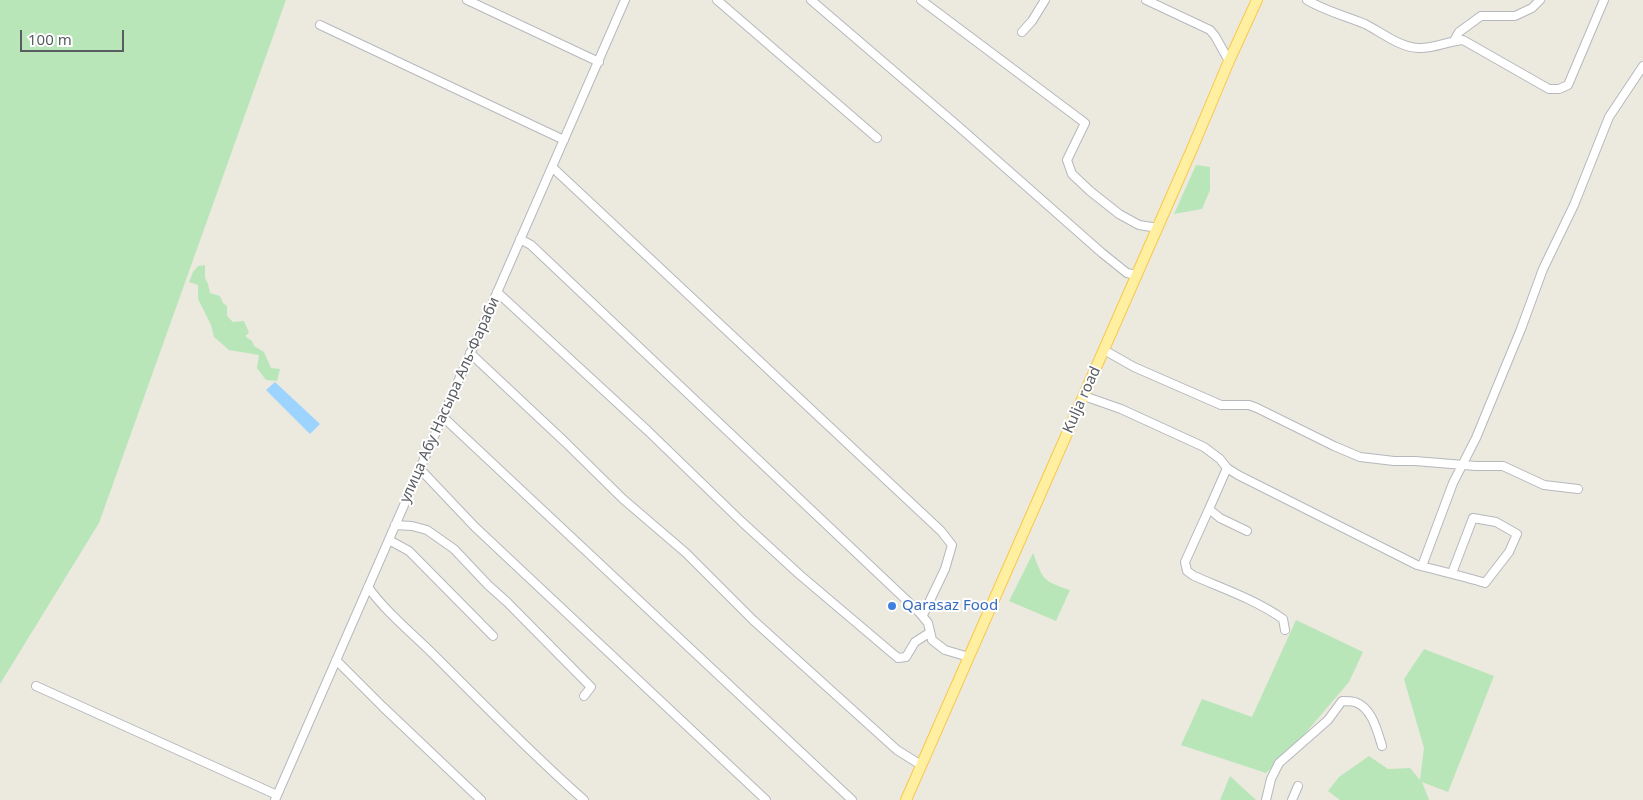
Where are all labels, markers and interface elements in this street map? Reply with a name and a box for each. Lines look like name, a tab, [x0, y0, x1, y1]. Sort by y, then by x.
scale bar	[22, 20, 126, 52]
text: 100 m	[28, 29, 72, 49]
street label: улица Абу Насыра Аль-Фараби	[396, 294, 504, 506]
street label: Kulja road	[1059, 364, 1105, 436]
place label: Qarasaz Food	[902, 597, 998, 615]
marker: Qarasaz Food	[886, 600, 898, 612]

